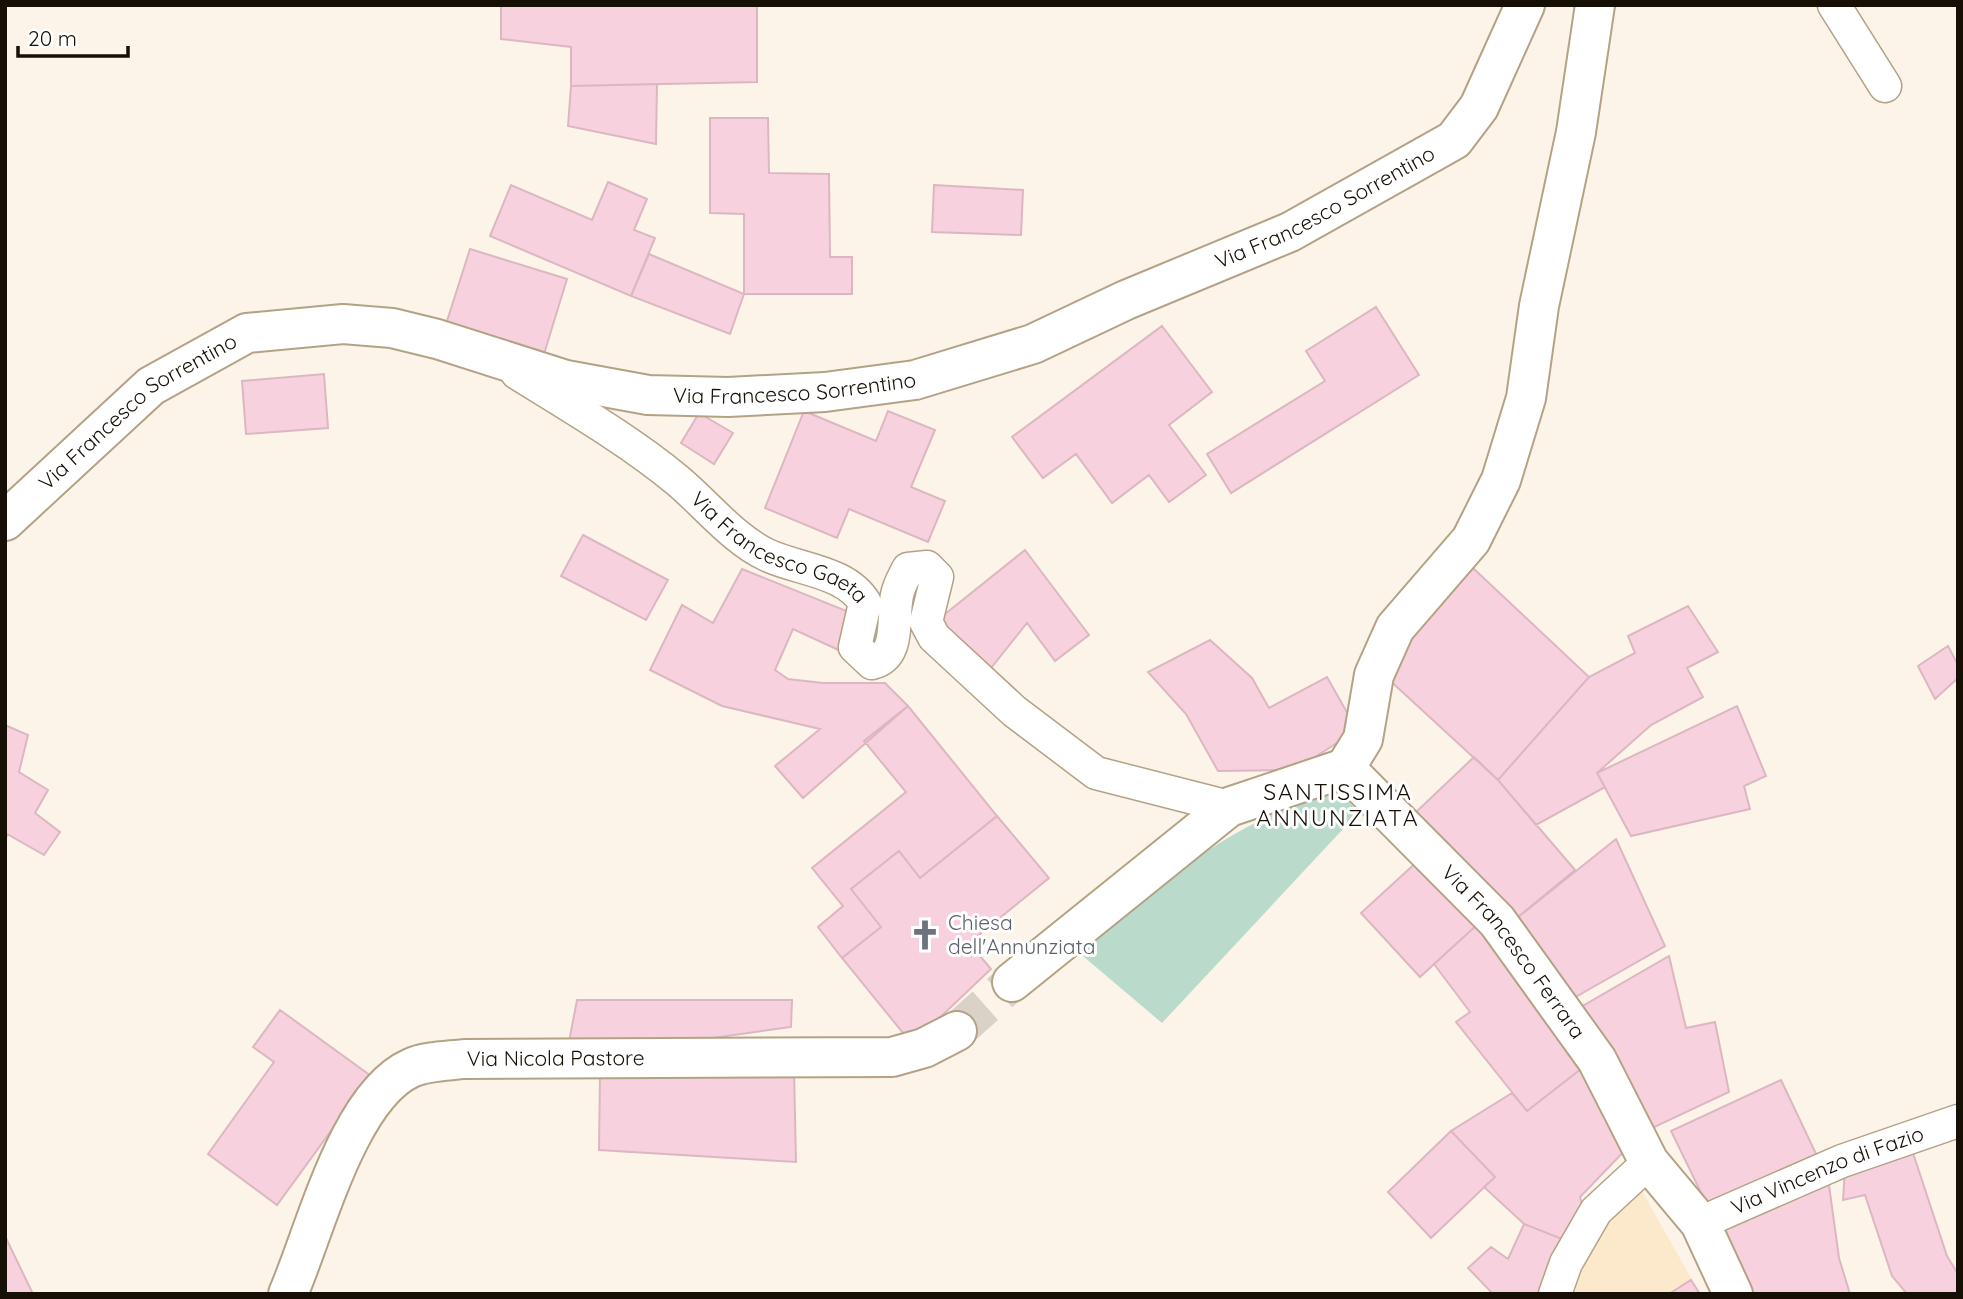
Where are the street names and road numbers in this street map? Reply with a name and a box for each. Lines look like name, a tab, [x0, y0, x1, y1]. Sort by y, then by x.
street label: Via Francesco Sorrentino	[1211, 139, 1439, 274]
street label: Via Francesco Sorrentino	[33, 327, 241, 495]
street label: Via Francesco Sorrentino	[673, 366, 917, 409]
street label: Via Francesco Gaeta	[686, 485, 874, 608]
street label: Via Francesco Ferrara	[1437, 859, 1591, 1044]
street label: Via Nicola Pastore	[467, 1044, 645, 1071]
street label: Via Vincenzo di Fazio	[1727, 1120, 1927, 1220]

